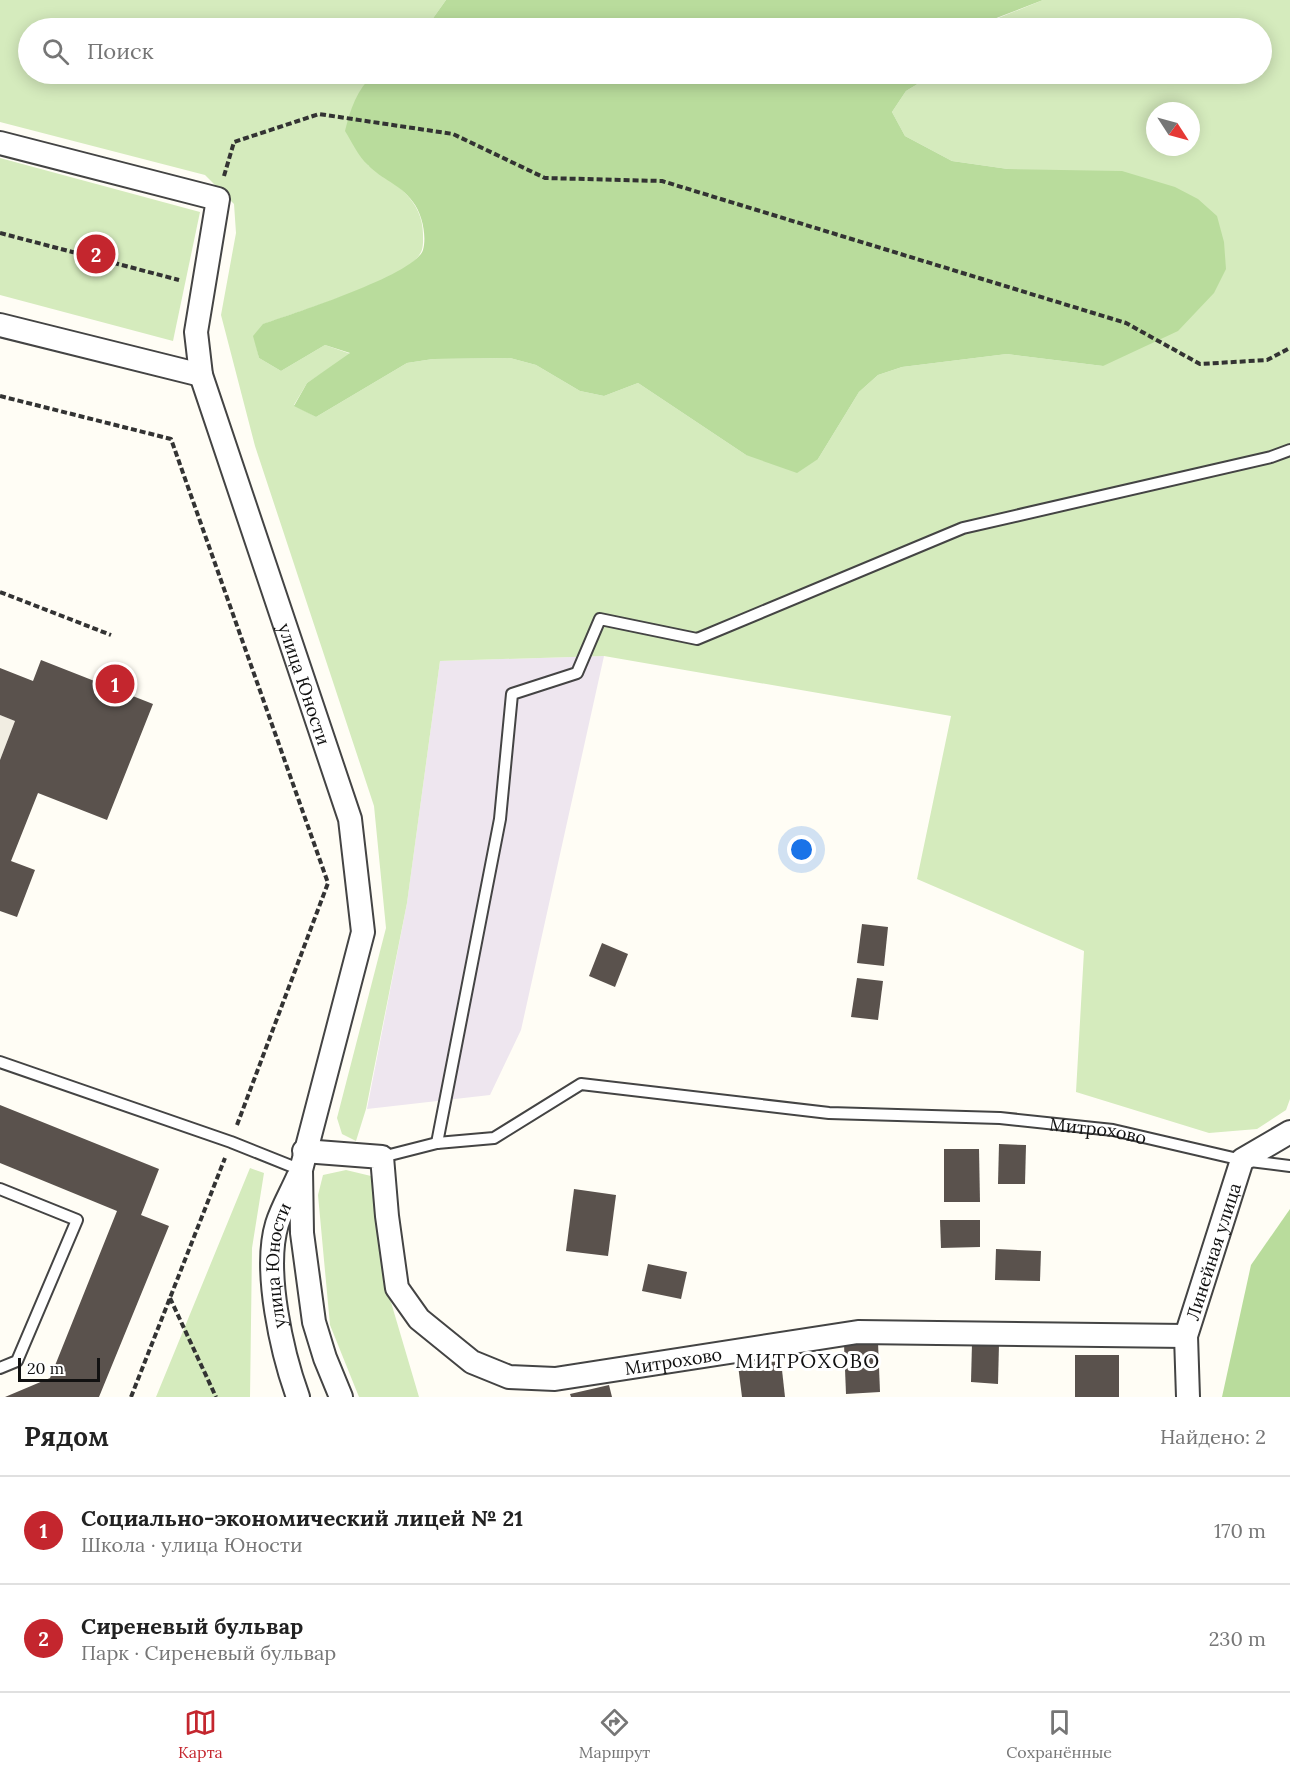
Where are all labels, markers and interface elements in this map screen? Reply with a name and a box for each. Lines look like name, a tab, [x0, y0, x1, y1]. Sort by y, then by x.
search box	[18, 18, 1272, 84]
icon: search	[39, 35, 72, 68]
text: Поиск	[87, 37, 153, 65]
north arrow	[1146, 102, 1200, 156]
pin: 2	[76, 232, 116, 276]
street label: улица Юности	[273, 620, 336, 748]
pin: 1	[96, 662, 134, 706]
your location	[787, 835, 816, 864]
street label: Митрохово	[1048, 1112, 1149, 1149]
street label: Линейная улица	[1180, 1180, 1246, 1323]
street label: улица Юности	[261, 1199, 296, 1330]
street label: Митрохово	[623, 1342, 723, 1380]
district label: МИТРОХОВО	[735, 1348, 881, 1373]
scale bar	[18, 1355, 100, 1382]
text: 20 m	[27, 1358, 64, 1378]
text: Рядом	[24, 1420, 109, 1453]
text: Найдено: 2	[1160, 1424, 1266, 1449]
text: Социально-экономический лицей № 21	[81, 1504, 523, 1532]
text: 1	[39, 1518, 48, 1543]
text: 170 m	[1214, 1518, 1266, 1543]
text: Школа · улица Юности	[81, 1532, 302, 1557]
text: Сиреневый бульвар	[81, 1612, 303, 1640]
text: 2	[38, 1626, 49, 1651]
text: 230 m	[1209, 1626, 1266, 1651]
text: Парк · Сиреневый бульвар	[81, 1640, 336, 1665]
tab: Карта	[178, 1706, 223, 1762]
tab: Маршрут	[579, 1706, 650, 1762]
tab: Сохранённые	[1006, 1706, 1112, 1762]

